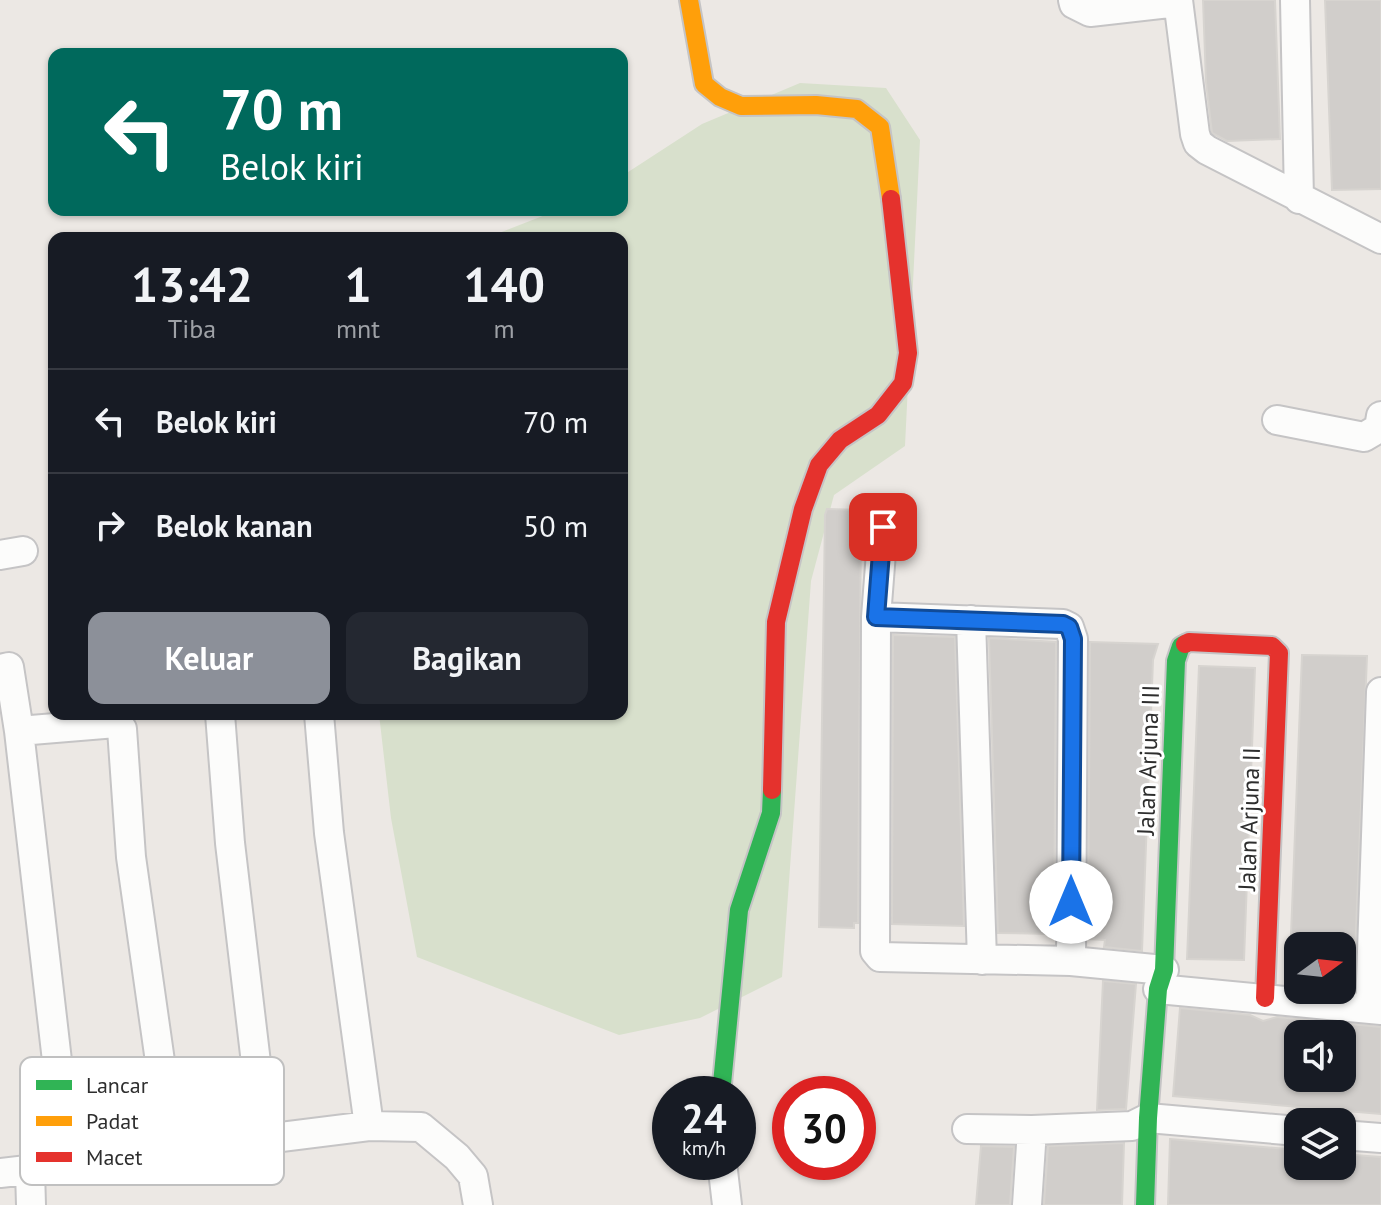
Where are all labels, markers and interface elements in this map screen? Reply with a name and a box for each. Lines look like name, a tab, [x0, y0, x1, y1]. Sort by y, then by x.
text: 70 m	[220, 73, 343, 145]
icon: left	[88, 80, 192, 184]
text: Belok kiri	[220, 143, 364, 190]
text: 13:42	[131, 253, 253, 315]
text: 1	[344, 253, 372, 315]
text: 140	[463, 253, 545, 315]
text: Tiba	[168, 312, 216, 345]
text: mnt	[336, 312, 380, 345]
text: m	[493, 312, 515, 345]
icon: left	[88, 399, 132, 443]
text: Belok kiri	[156, 402, 277, 441]
text: 70 m	[523, 402, 588, 441]
pin	[849, 493, 917, 561]
icon: right	[88, 503, 132, 547]
icon: arrive	[861, 505, 905, 549]
text: Belok kanan	[156, 506, 313, 545]
text: 50 m	[523, 506, 588, 545]
button: Keluar	[88, 612, 330, 704]
button: Bagikan	[346, 612, 588, 704]
street label: Jalan Arjuna III	[1130, 684, 1166, 837]
street label: Jalan Arjuna II	[1231, 747, 1267, 892]
position arrow	[1029, 860, 1113, 944]
north arrow	[1284, 932, 1356, 1004]
map controls	[1284, 932, 1356, 1180]
button: sound	[1284, 1020, 1356, 1092]
legend	[20, 1057, 284, 1185]
text: Lancar	[86, 1071, 149, 1099]
speed limit sign: 30	[772, 1076, 876, 1180]
text: 24	[681, 1092, 727, 1144]
text: Padat	[86, 1107, 139, 1135]
button: layers	[1284, 1108, 1356, 1180]
text: km/h	[682, 1135, 726, 1161]
text: Macet	[86, 1143, 143, 1171]

